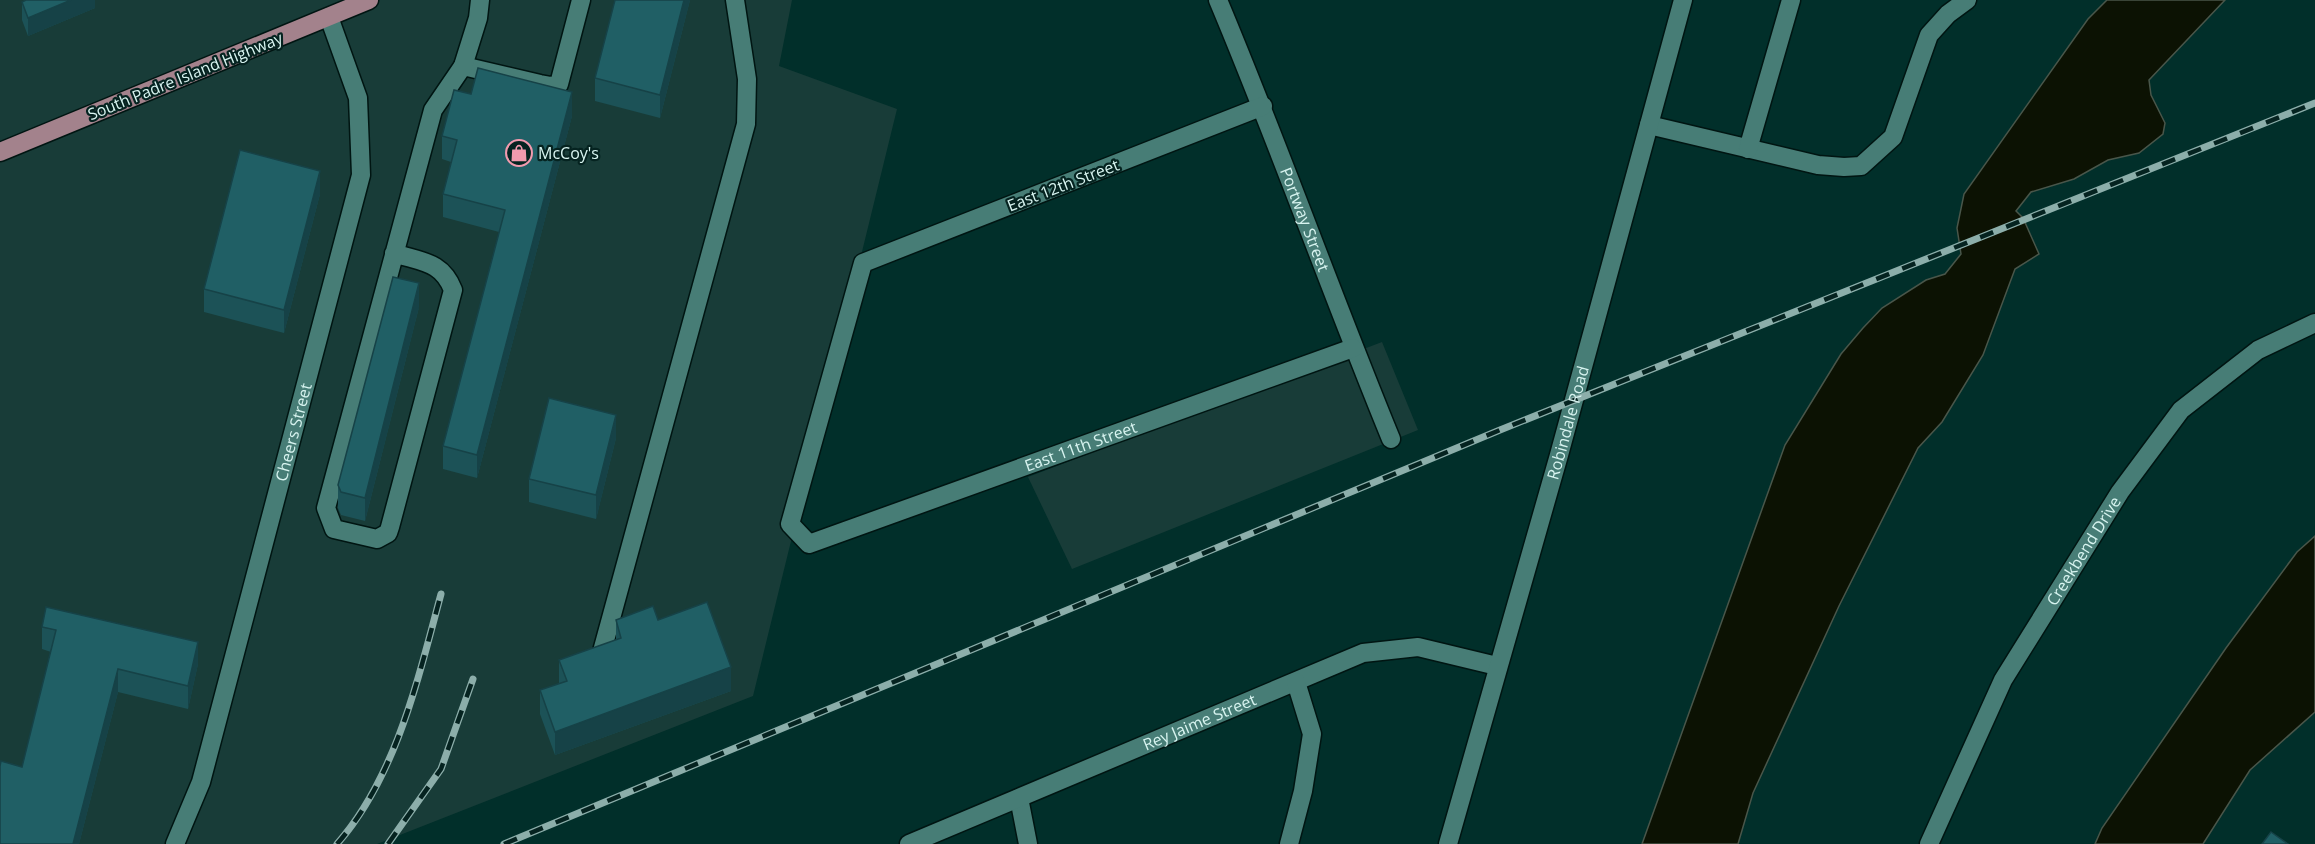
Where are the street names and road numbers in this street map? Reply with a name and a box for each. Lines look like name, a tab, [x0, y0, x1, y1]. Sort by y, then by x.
street label: South Padre Island Highway	[84, 26, 287, 125]
street label: East 12th Street	[1004, 153, 1122, 216]
street label: Portway Street	[1275, 164, 1335, 275]
street label: Robindale Road	[1542, 363, 1594, 482]
street label: Cheers Street	[270, 380, 317, 484]
street label: East 11th Street	[1021, 416, 1140, 476]
street label: Creekbend Drive	[2041, 492, 2126, 610]
street label: Rey Jaime Street	[1139, 688, 1260, 755]

